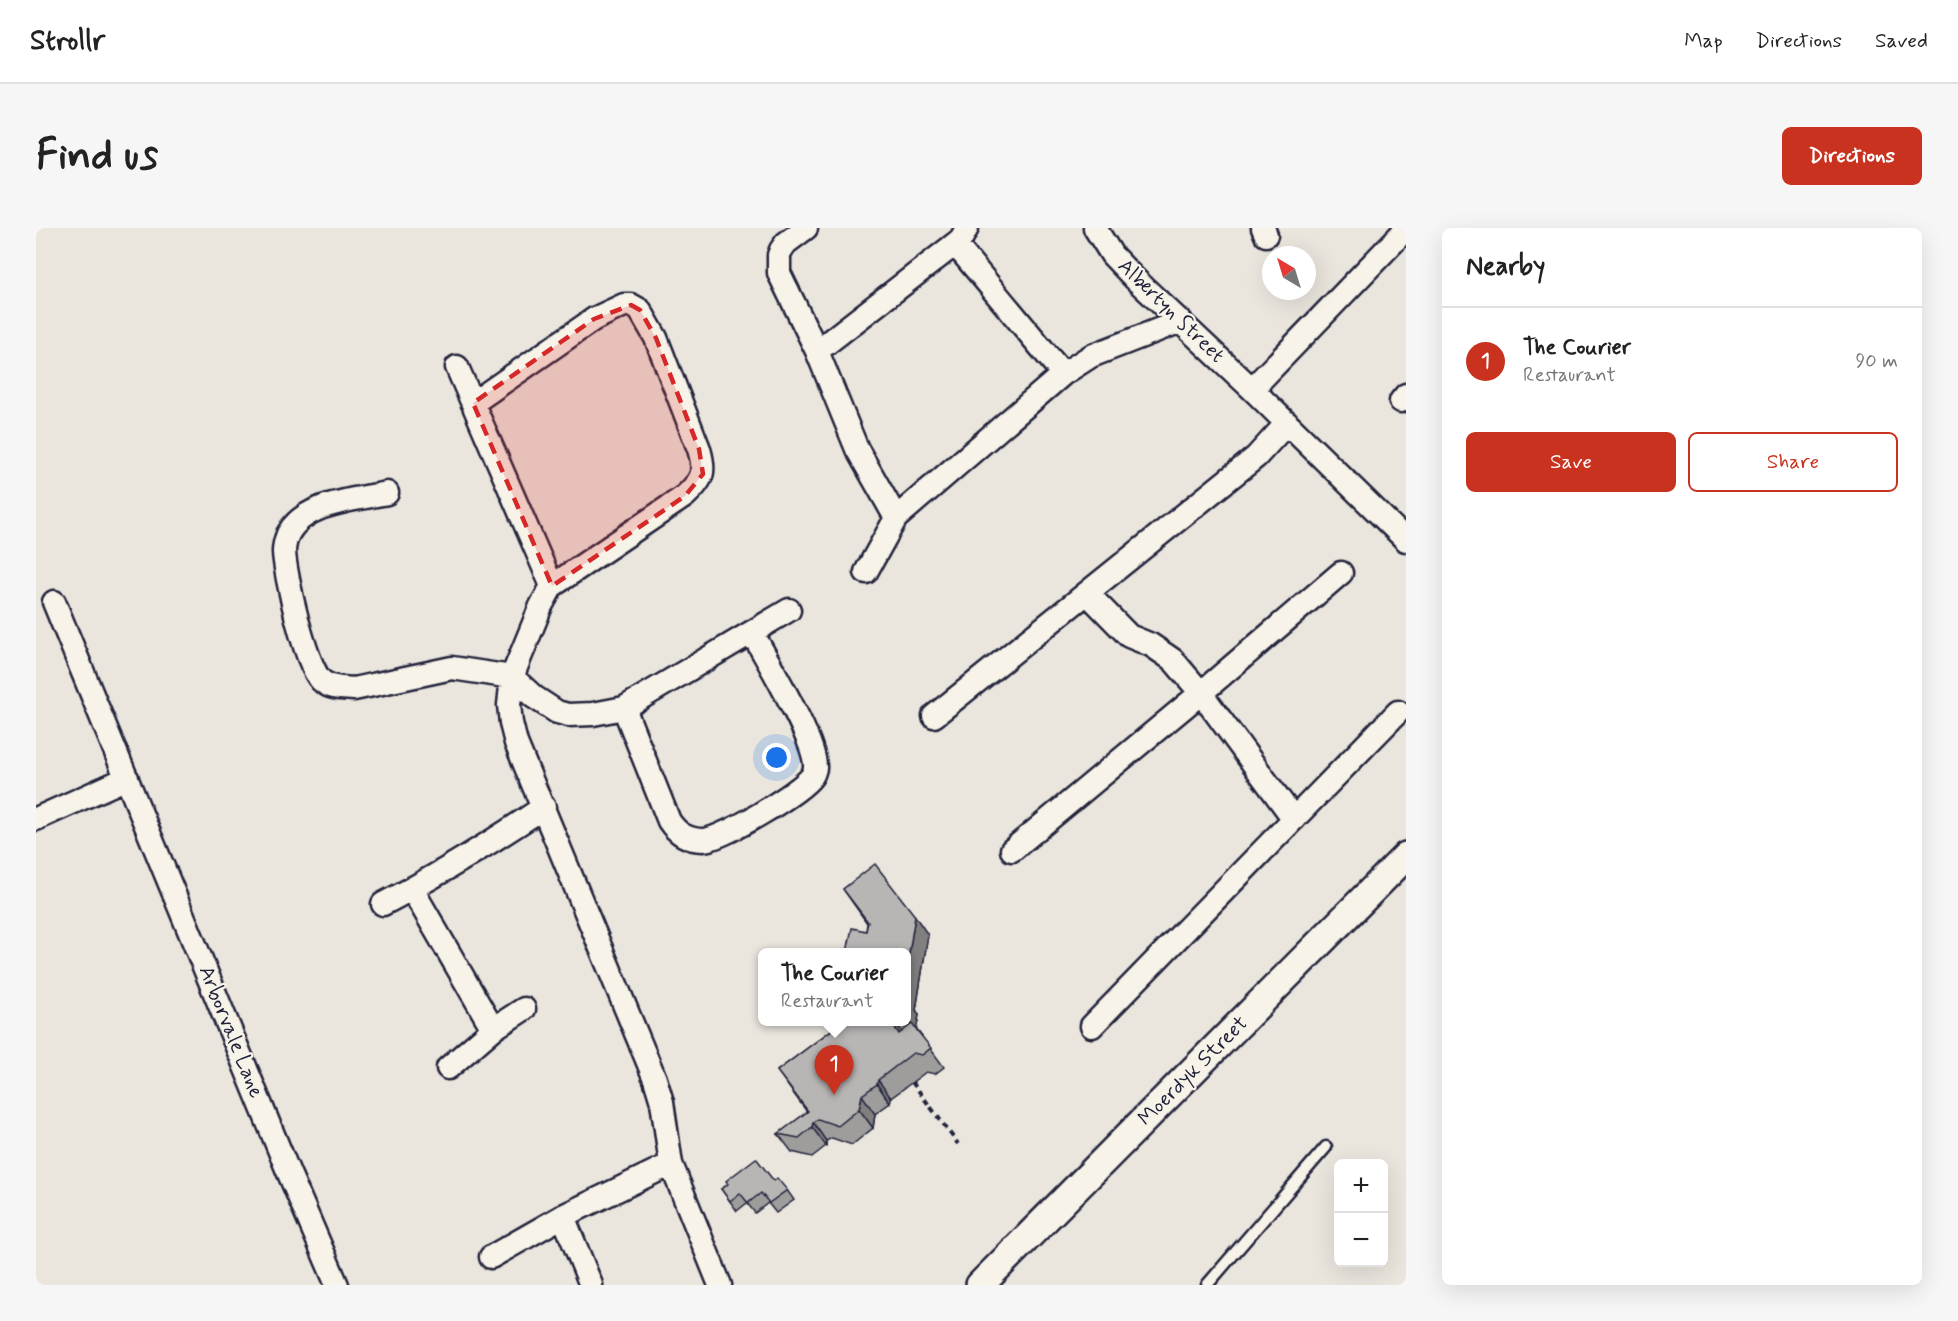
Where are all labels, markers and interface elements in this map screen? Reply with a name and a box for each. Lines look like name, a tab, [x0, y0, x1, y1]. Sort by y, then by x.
text: Strollr	[30, 23, 105, 60]
text: Map	[1684, 27, 1723, 55]
text: Directions	[1756, 27, 1842, 55]
text: Saved	[1875, 27, 1928, 55]
button: Directions	[1782, 127, 1922, 185]
text: Find us	[36, 129, 158, 184]
north arrow	[1262, 246, 1316, 300]
text: Nearby	[1466, 250, 1545, 284]
street label: Albertyn Street	[1111, 253, 1231, 369]
text: The Courier	[1523, 334, 1631, 362]
text: 1	[1481, 348, 1490, 375]
text: 90 m	[1855, 348, 1898, 375]
text: Restaurant	[1523, 362, 1616, 389]
button: Save	[1466, 432, 1676, 492]
button: Share	[1688, 432, 1898, 492]
your location	[762, 743, 791, 772]
popup	[758, 948, 911, 1026]
text: The Courier	[781, 960, 888, 988]
street label: Arborvale Lane	[192, 962, 270, 1102]
text: Restaurant	[781, 988, 874, 1015]
street label: Moerdyk Street	[1132, 1010, 1254, 1132]
pin: 1	[814, 1046, 854, 1095]
map controls	[1334, 1159, 1388, 1267]
button: +	[1334, 1159, 1388, 1213]
button: −	[1334, 1213, 1388, 1267]

